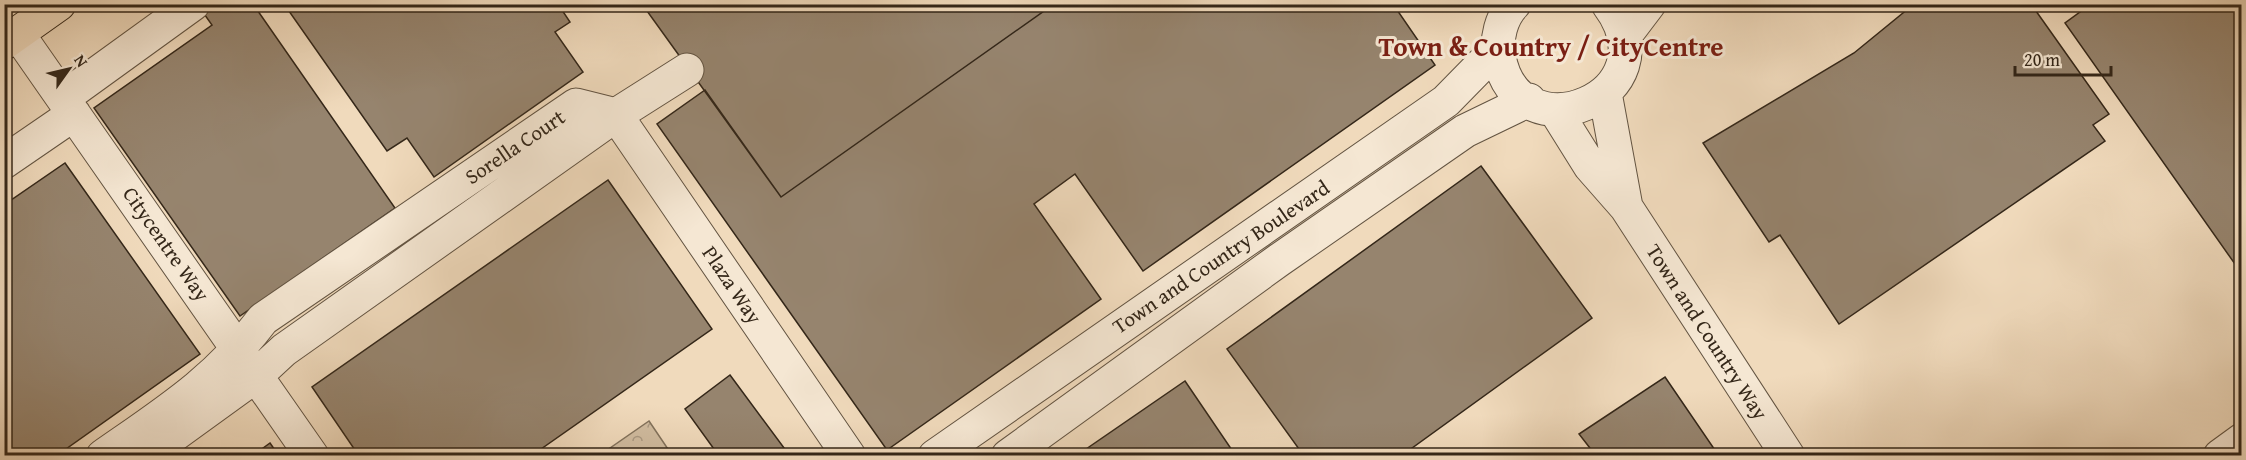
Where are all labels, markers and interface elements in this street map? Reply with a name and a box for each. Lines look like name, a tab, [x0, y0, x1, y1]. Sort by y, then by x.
district label: Town & Country / CityCentre	[1378, 26, 1724, 66]
north arrow	[39, 39, 99, 99]
scale bar	[2015, 39, 2111, 77]
text: 20 m	[2024, 46, 2060, 73]
text: N	[68, 49, 95, 72]
street label: Sorella Court	[458, 101, 572, 192]
street label: Town and Country Boulevard	[1106, 172, 1336, 341]
street label: Citycentre Way	[115, 180, 218, 308]
street label: Town and Country Way	[1639, 238, 1776, 426]
street label: Plaza Way	[695, 239, 770, 330]

